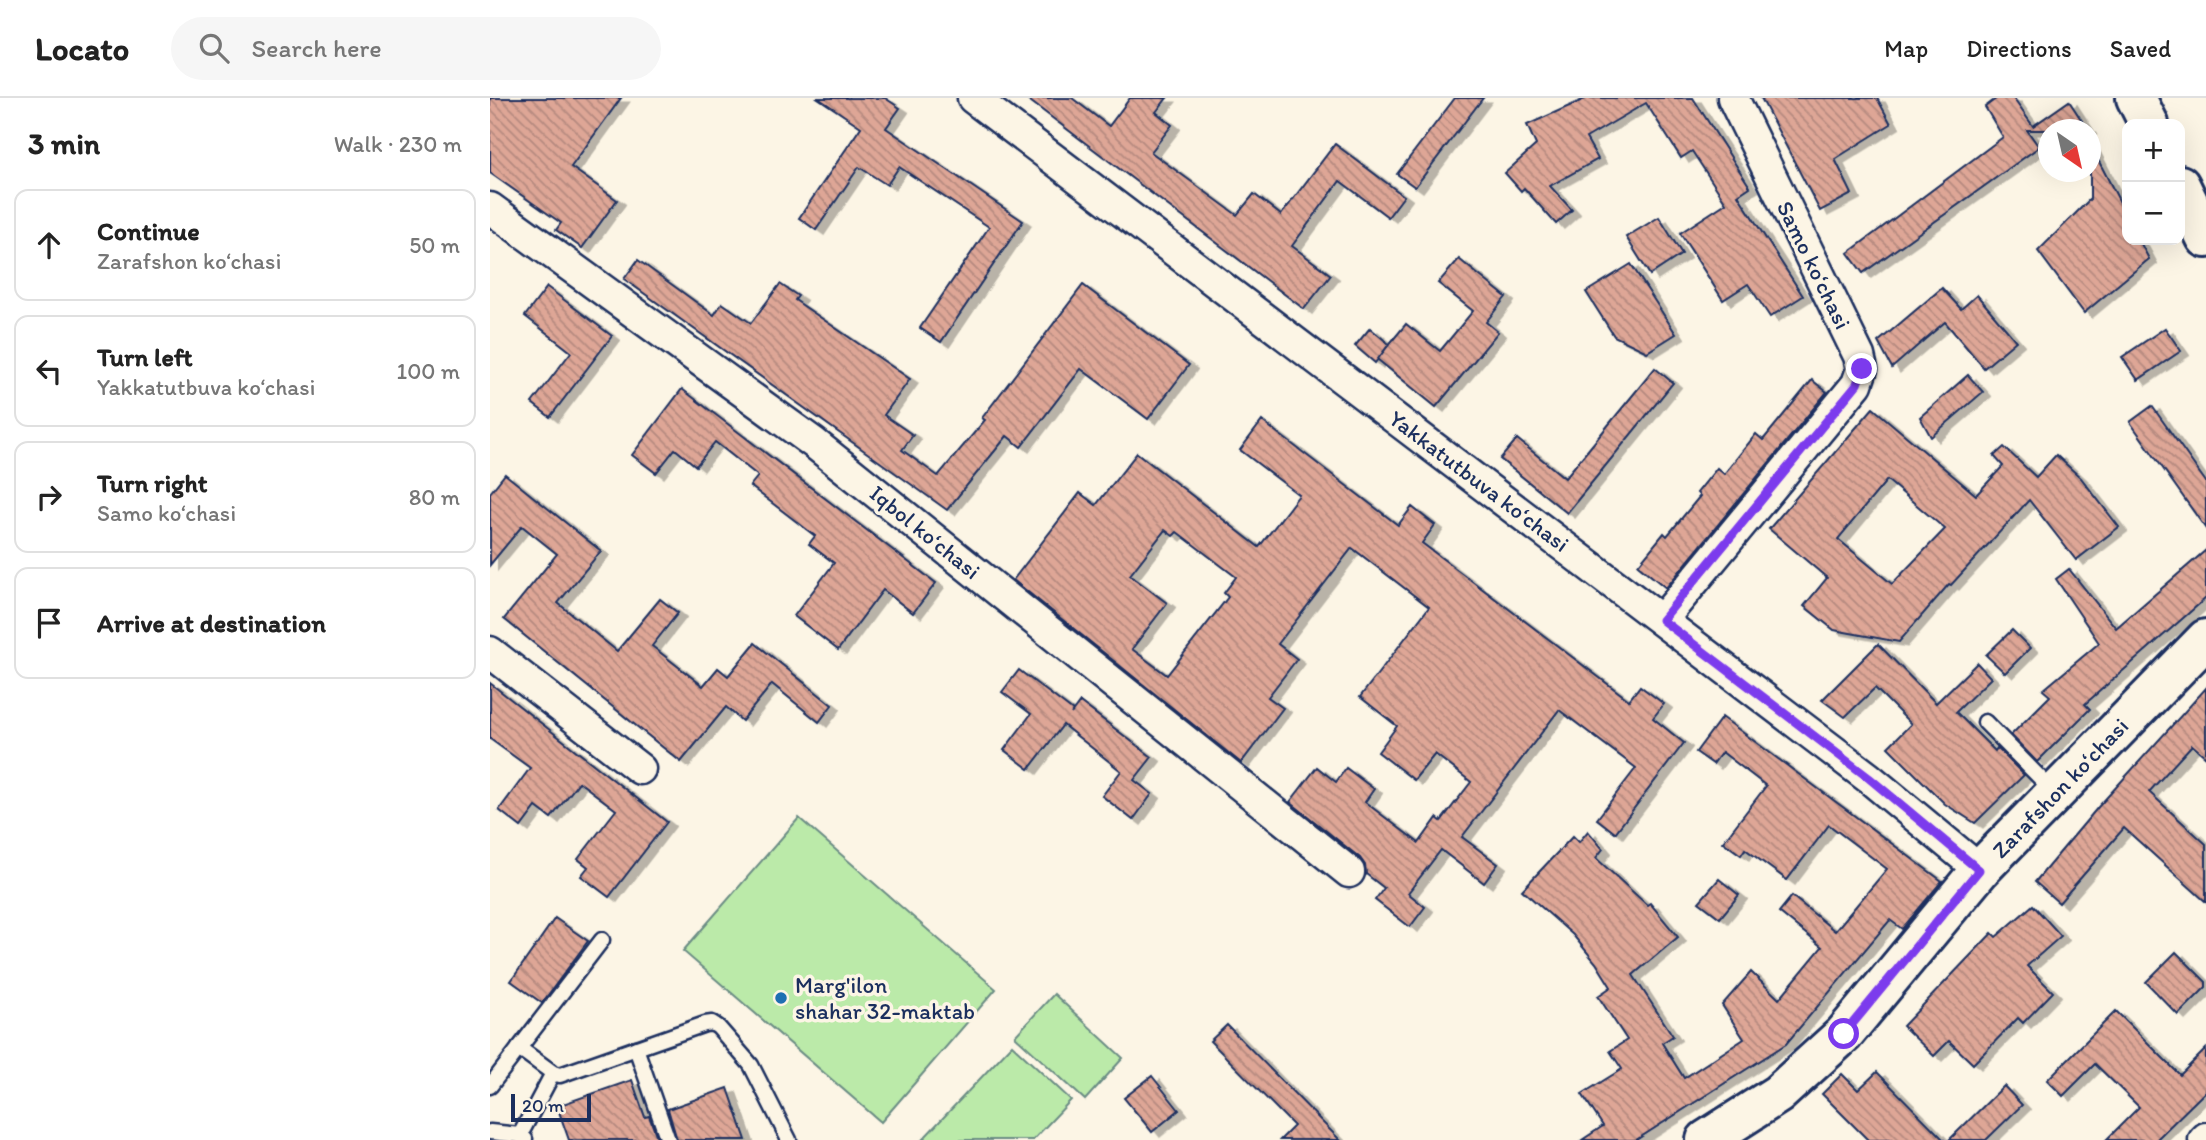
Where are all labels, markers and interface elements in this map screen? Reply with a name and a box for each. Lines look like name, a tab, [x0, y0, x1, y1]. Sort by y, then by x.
search box	[171, 17, 661, 80]
text: Locato	[35, 29, 129, 68]
icon: search	[195, 29, 233, 67]
text: Search here	[251, 32, 382, 64]
text: Map	[1884, 34, 1928, 63]
text: Directions	[1966, 34, 2072, 63]
text: Saved	[2110, 34, 2171, 63]
north arrow	[2038, 119, 2101, 182]
map controls	[2122, 119, 2185, 245]
button: +	[2122, 119, 2185, 182]
text: 3 min	[28, 125, 100, 162]
text: Walk · 230 m	[334, 130, 462, 158]
button: −	[2122, 182, 2185, 245]
street label: Samo koʻchasi	[1771, 196, 1857, 334]
text: Continue	[97, 215, 200, 247]
icon: ahead	[30, 226, 68, 264]
text: 50 m	[409, 231, 460, 259]
text: Zarafshon koʻchasi	[97, 247, 281, 275]
text: Turn left	[97, 341, 193, 373]
icon: left	[30, 352, 68, 390]
route end	[1846, 353, 1877, 384]
text: 100 m	[396, 357, 460, 385]
text: Yakkatutbuva koʻchasi	[97, 373, 316, 401]
street label: Yakkatutbuva koʻchasi	[1383, 404, 1575, 558]
text: Turn right	[97, 467, 208, 499]
icon: right	[30, 478, 68, 516]
street label: Iqbol koʻchasi	[864, 479, 986, 585]
text: 80 m	[409, 483, 460, 511]
text: Samo koʻchasi	[97, 499, 236, 527]
icon: arrive	[30, 604, 68, 642]
text: Arrive at destination	[97, 607, 326, 639]
street label: Zarafshon koʻchasi	[1986, 712, 2134, 864]
place label: Marg'ilon shahar 32-maktab	[795, 971, 975, 1025]
marker: Marg'ilon shahar 32-maktab	[773, 990, 789, 1006]
route start	[1828, 1018, 1859, 1049]
scale bar	[511, 1091, 592, 1123]
text: 20 m	[522, 1094, 564, 1117]

